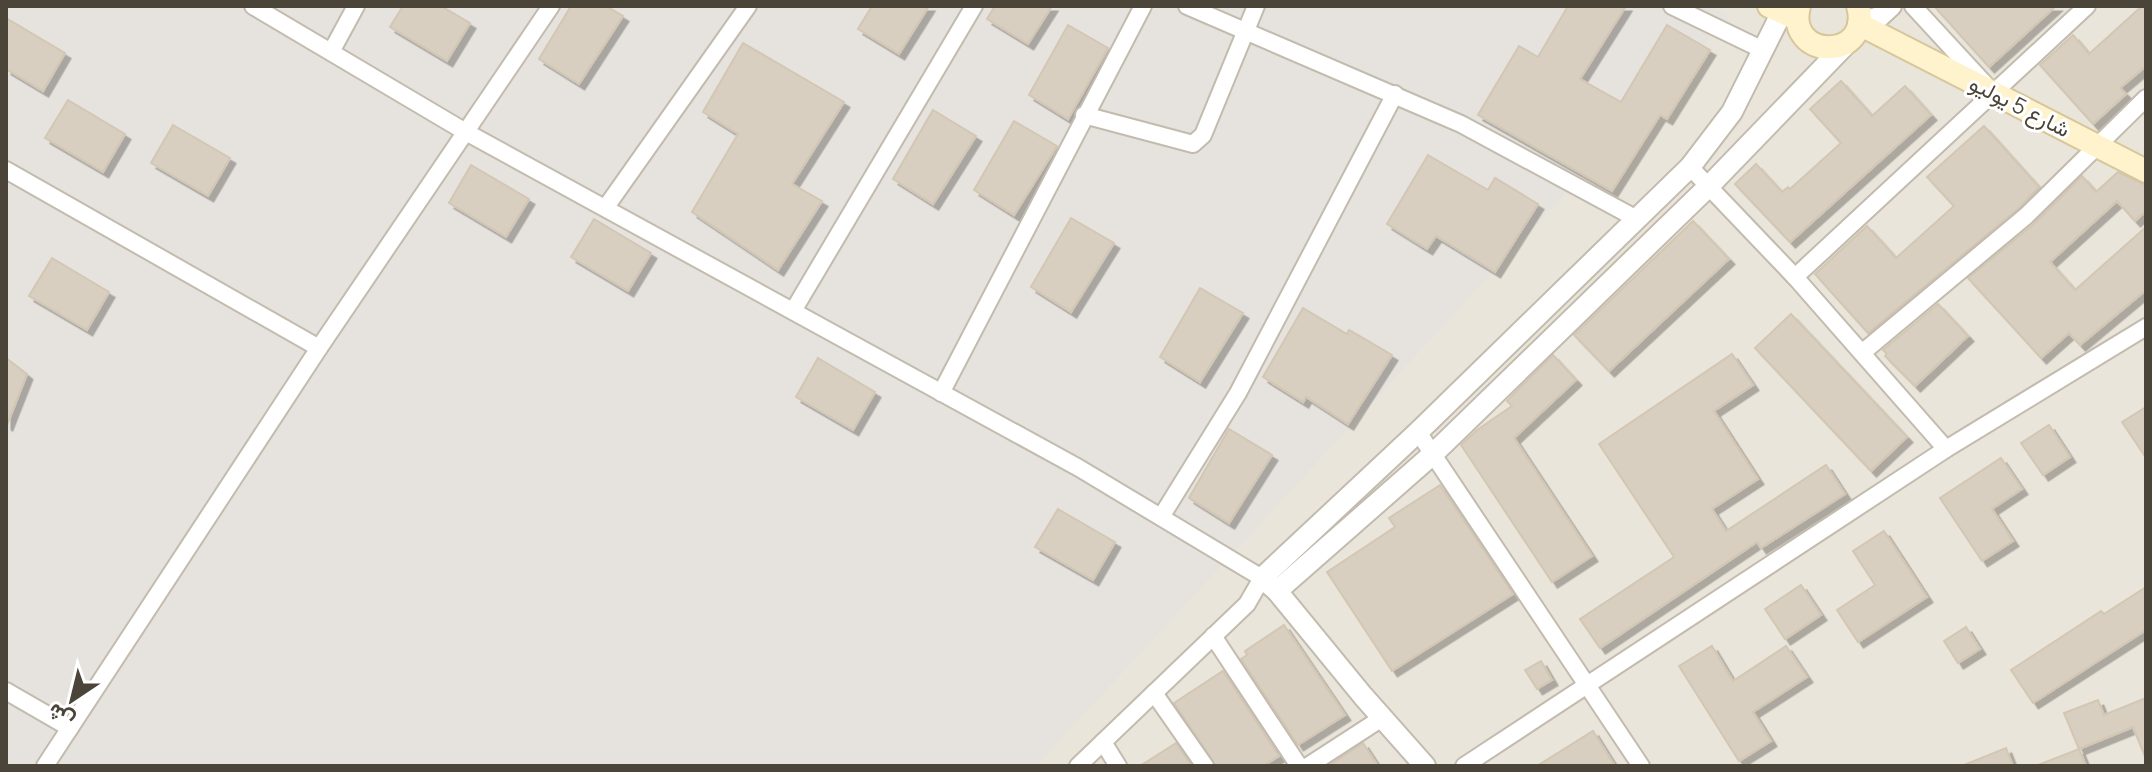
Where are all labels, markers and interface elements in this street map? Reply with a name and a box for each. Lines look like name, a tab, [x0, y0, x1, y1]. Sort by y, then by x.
street label: شارع 5 يوليو	[1965, 68, 2075, 144]
north arrow	[32, 660, 112, 740]
text: ش	[41, 697, 80, 736]

